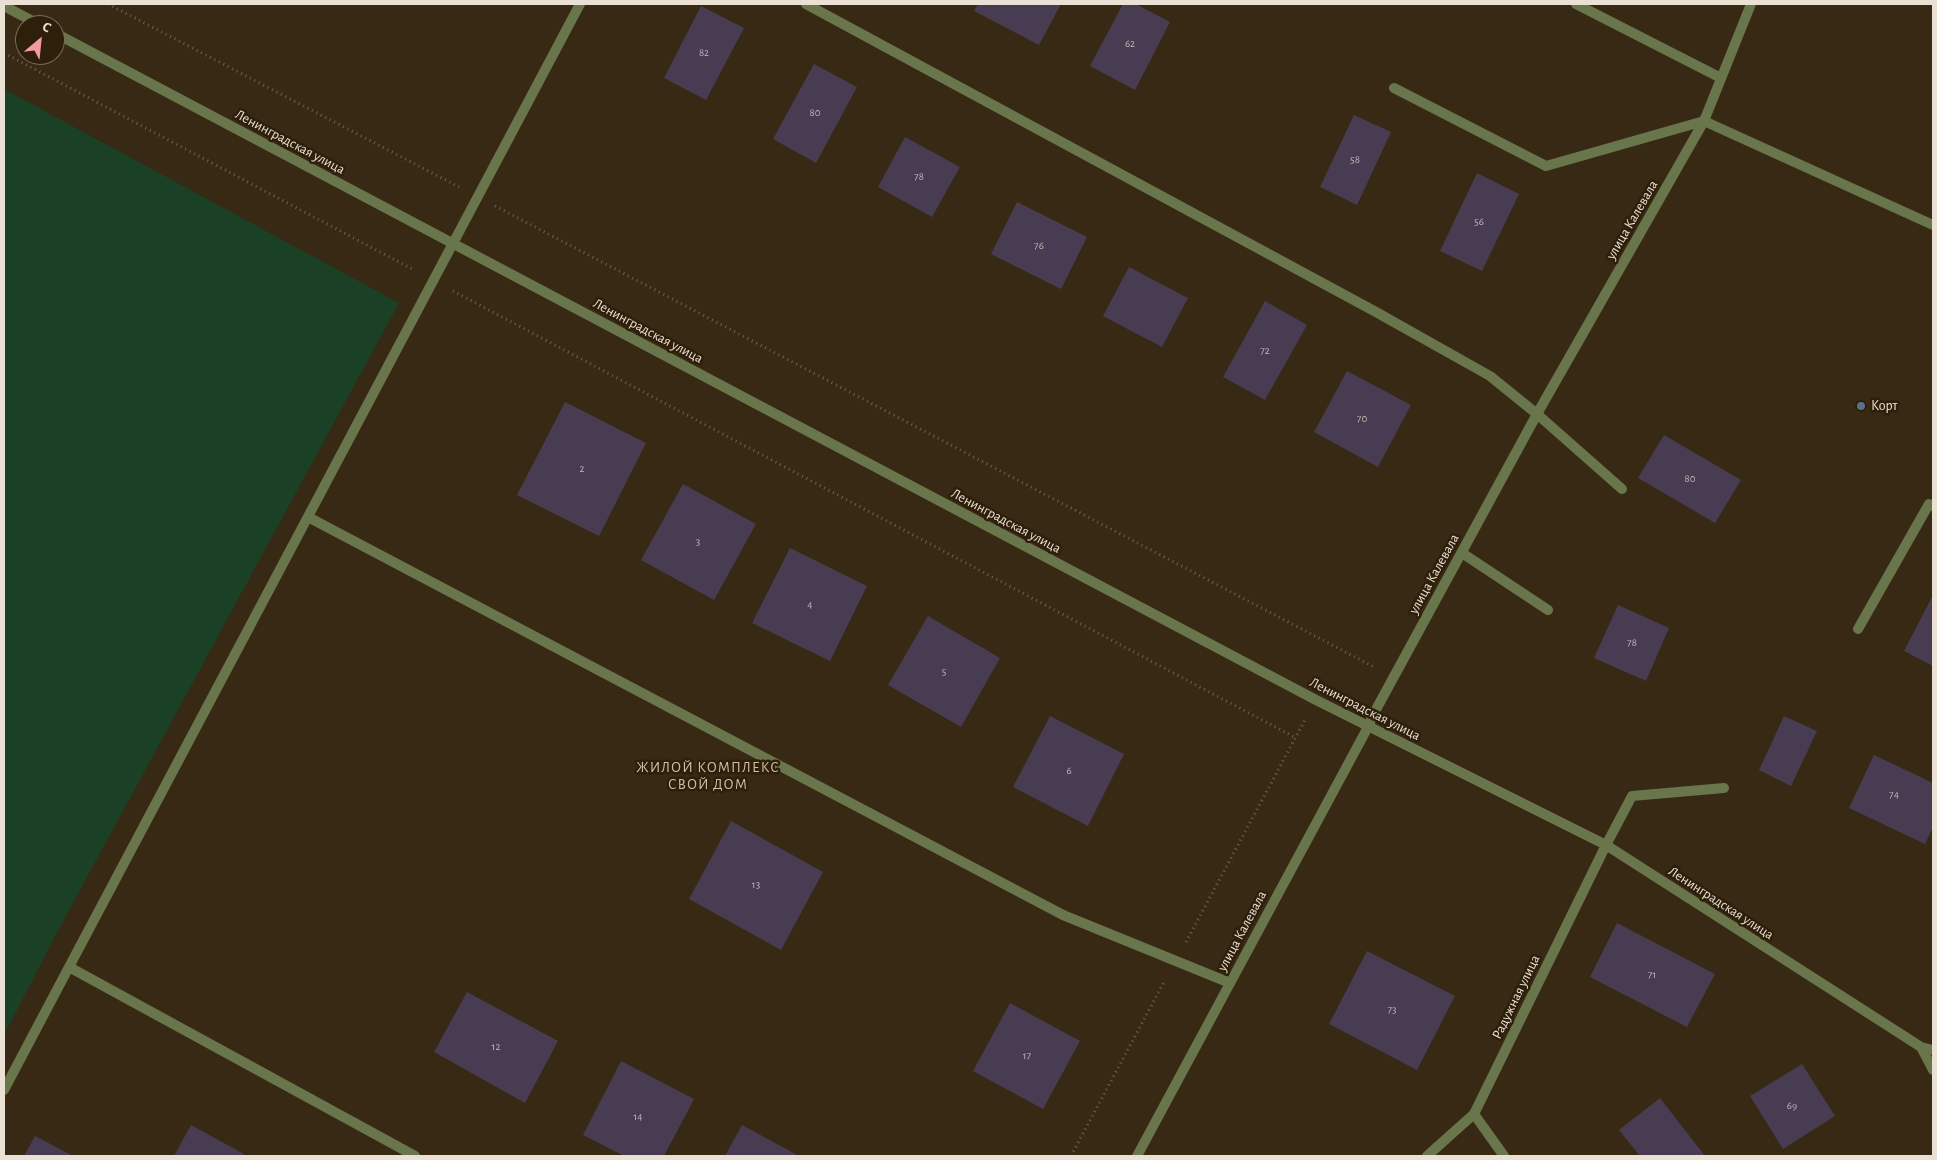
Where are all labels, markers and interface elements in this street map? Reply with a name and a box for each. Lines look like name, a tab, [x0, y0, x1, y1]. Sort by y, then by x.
north arrow	[15, 15, 65, 65]
text: С	[40, 20, 53, 36]
house number: 62	[1125, 37, 1135, 51]
house number: 82	[699, 46, 709, 60]
street label: Ленинградская улица	[232, 106, 348, 178]
house number: 80	[809, 106, 821, 120]
house number: 58	[1350, 153, 1360, 167]
house number: 78	[914, 170, 924, 184]
street label: улица Калевала	[1603, 177, 1661, 263]
house number: 56	[1474, 215, 1484, 229]
house number: 76	[1034, 239, 1044, 253]
street label: Ленинградская улица	[590, 295, 706, 367]
house number: 72	[1260, 344, 1270, 358]
place label: Корт	[1871, 398, 1898, 414]
marker: Корт	[1855, 400, 1867, 412]
house number: 70	[1357, 412, 1367, 426]
house number: 2	[579, 462, 585, 476]
house number: 80	[1684, 472, 1696, 486]
street label: Ленинградская улица	[948, 485, 1064, 557]
street label: улица Калевала	[1405, 531, 1463, 617]
house number: 3	[696, 535, 700, 549]
house number: 4	[807, 598, 813, 612]
house number: 78	[1627, 636, 1637, 650]
house number: 5	[942, 665, 946, 679]
street label: Ленинградская улица	[1307, 674, 1423, 744]
district label: ЖИЛОЙ КОМПЛЕКС СВОЙ ДОМ	[635, 758, 781, 793]
house number: 6	[1066, 764, 1072, 778]
house number: 74	[1889, 788, 1899, 802]
street label: Ленинградская улица	[1665, 863, 1777, 943]
house number: 13	[752, 878, 760, 892]
street label: улица Калевала	[1214, 888, 1270, 974]
street label: Радужная улица	[1488, 952, 1544, 1042]
house number: 71	[1648, 968, 1656, 982]
house number: 73	[1387, 1003, 1397, 1017]
house number: 12	[492, 1040, 500, 1054]
house number: 17	[1023, 1049, 1031, 1063]
house number: 69	[1787, 1099, 1797, 1113]
house number: 14	[633, 1110, 643, 1124]

